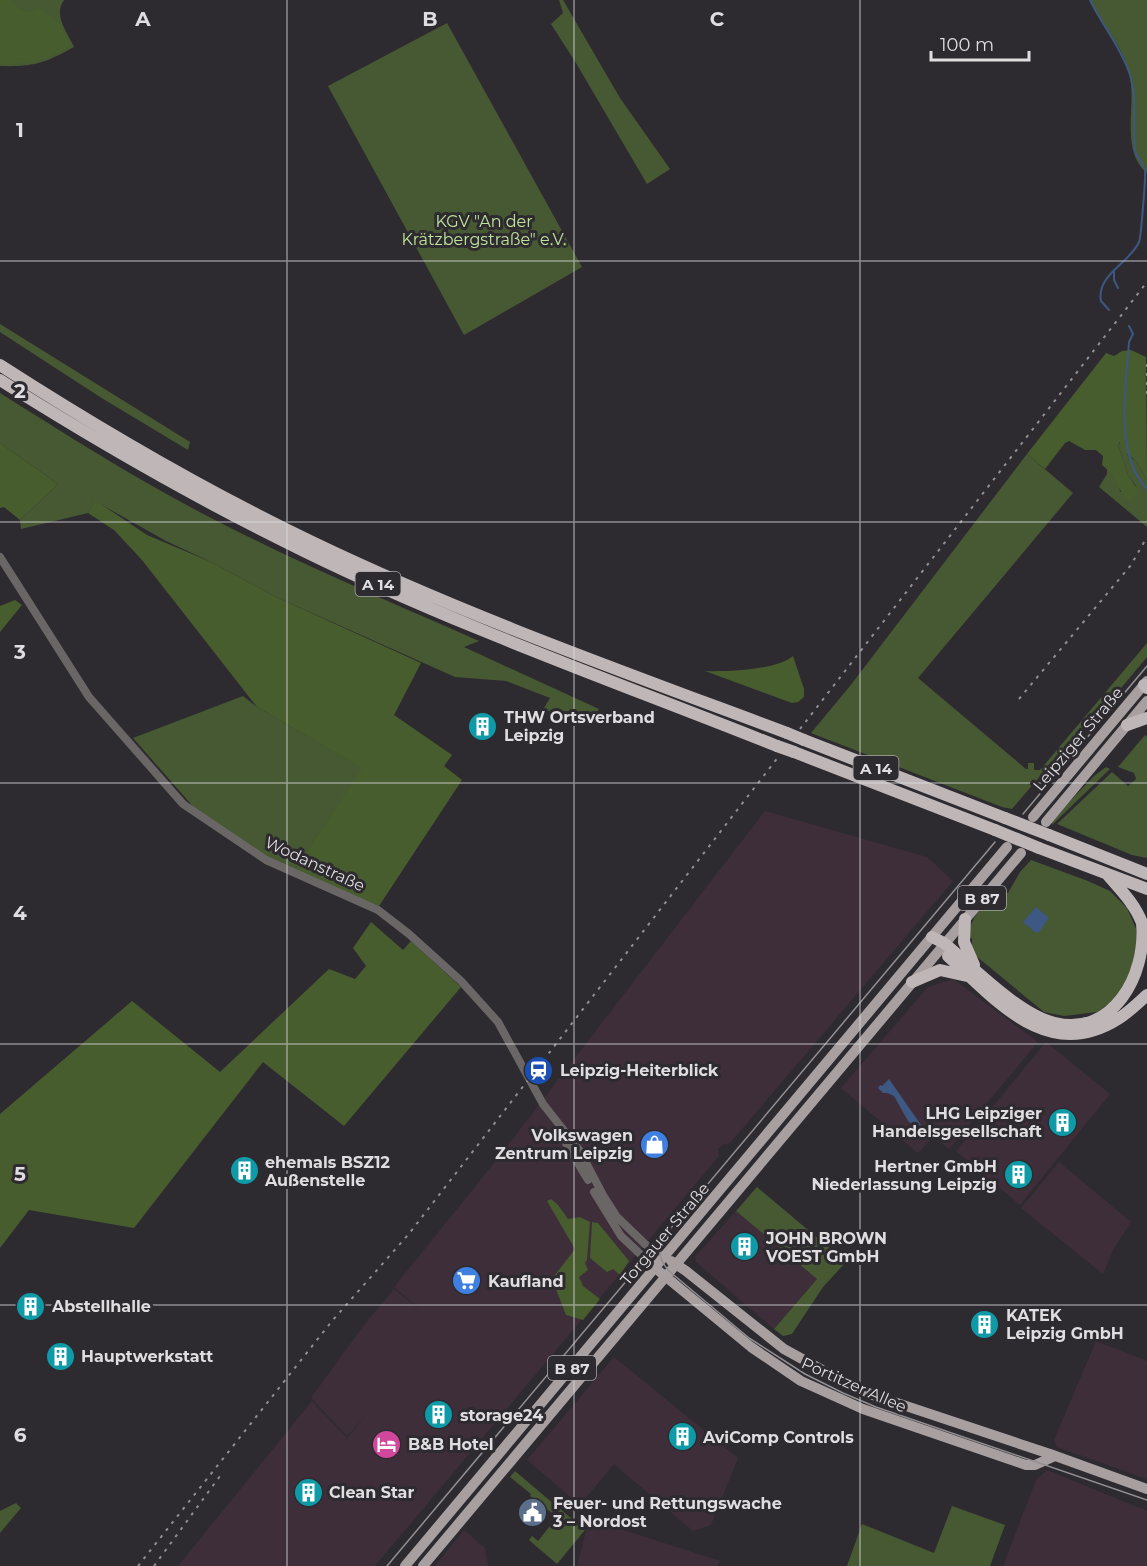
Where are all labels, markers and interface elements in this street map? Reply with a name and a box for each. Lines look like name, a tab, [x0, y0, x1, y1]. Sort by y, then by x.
text: A	[134, 7, 151, 31]
text: B	[422, 7, 438, 31]
text: C	[710, 7, 725, 31]
scale bar	[931, 24, 1028, 62]
text: 100 m	[940, 34, 994, 56]
text: 1	[16, 118, 24, 142]
park label: KGV "An der Krätzbergstraße" e.V.	[402, 212, 566, 249]
text: 2	[14, 379, 26, 403]
road number: A 14	[356, 572, 400, 596]
text: 3	[13, 640, 26, 664]
street label: Leipziger Straße	[1029, 683, 1127, 795]
place label: THW Ortsverband Leipzig	[504, 708, 655, 745]
building icon: THW Ortsverband Leipzig	[467, 710, 499, 742]
road number: A 14	[854, 756, 898, 780]
street label: Wodanstraße	[262, 833, 368, 895]
road number: B 87	[958, 886, 1006, 910]
text: 4	[13, 901, 27, 925]
station icon: Leipzig-Heiterblick	[523, 1054, 555, 1086]
place label: Leipzig-Heiterblick	[560, 1061, 719, 1080]
place label: LHG Leipziger Handelsgesellschaft	[872, 1104, 1042, 1141]
building icon: LHG Leipziger Handelsgesellschaft	[1047, 1106, 1079, 1138]
place label: Volkswagen Zentrum Leipzig	[495, 1126, 633, 1163]
shop icon: Volkswagen Zentrum Leipzig	[638, 1128, 670, 1160]
place label: ehemals BSZ12 Außenstelle	[264, 1153, 390, 1190]
building icon: ehemals BSZ12 Außenstelle	[228, 1155, 260, 1187]
place label: Hertner GmbH Niederlassung Leipzig	[811, 1157, 997, 1194]
building icon: Hertner GmbH Niederlassung Leipzig	[1002, 1159, 1034, 1191]
text: 5	[14, 1162, 26, 1186]
street label: Torgauer Straße	[617, 1179, 713, 1289]
place label: JOHN BROWN VOEST GmbH	[765, 1229, 887, 1266]
building icon: JOHN BROWN VOEST GmbH	[729, 1231, 761, 1263]
supermarket icon: Kaufland	[451, 1265, 483, 1297]
place label: Kaufland	[488, 1272, 564, 1291]
building icon: Abstellhalle	[15, 1290, 47, 1322]
place label: Abstellhalle	[51, 1297, 151, 1316]
place label: KATEK Leipzig GmbH	[1006, 1306, 1124, 1343]
building icon: KATEK Leipzig GmbH	[969, 1308, 1001, 1340]
building icon: Hauptwerkstatt	[44, 1340, 76, 1372]
place label: Hauptwerkstatt	[81, 1347, 213, 1366]
street label: Portitzer Allee	[799, 1353, 909, 1417]
road number: B 87	[548, 1356, 596, 1380]
building icon: storage24	[423, 1399, 455, 1431]
place label: storage24	[460, 1406, 543, 1425]
building icon: AviComp Controls	[666, 1421, 698, 1453]
text: 6	[14, 1423, 27, 1447]
hotel icon: B&B Hotel	[371, 1428, 403, 1460]
place label: AviComp Controls	[702, 1428, 854, 1447]
place label: B&B Hotel	[408, 1435, 494, 1454]
building icon: Clean Star	[292, 1476, 324, 1508]
place label: Clean Star	[329, 1483, 414, 1502]
place label: Feuer- und Rettungswache 3 – Nordost	[552, 1494, 782, 1531]
public building icon: Feuer- und Rettungswache 3 – Nordost	[516, 1496, 548, 1528]

